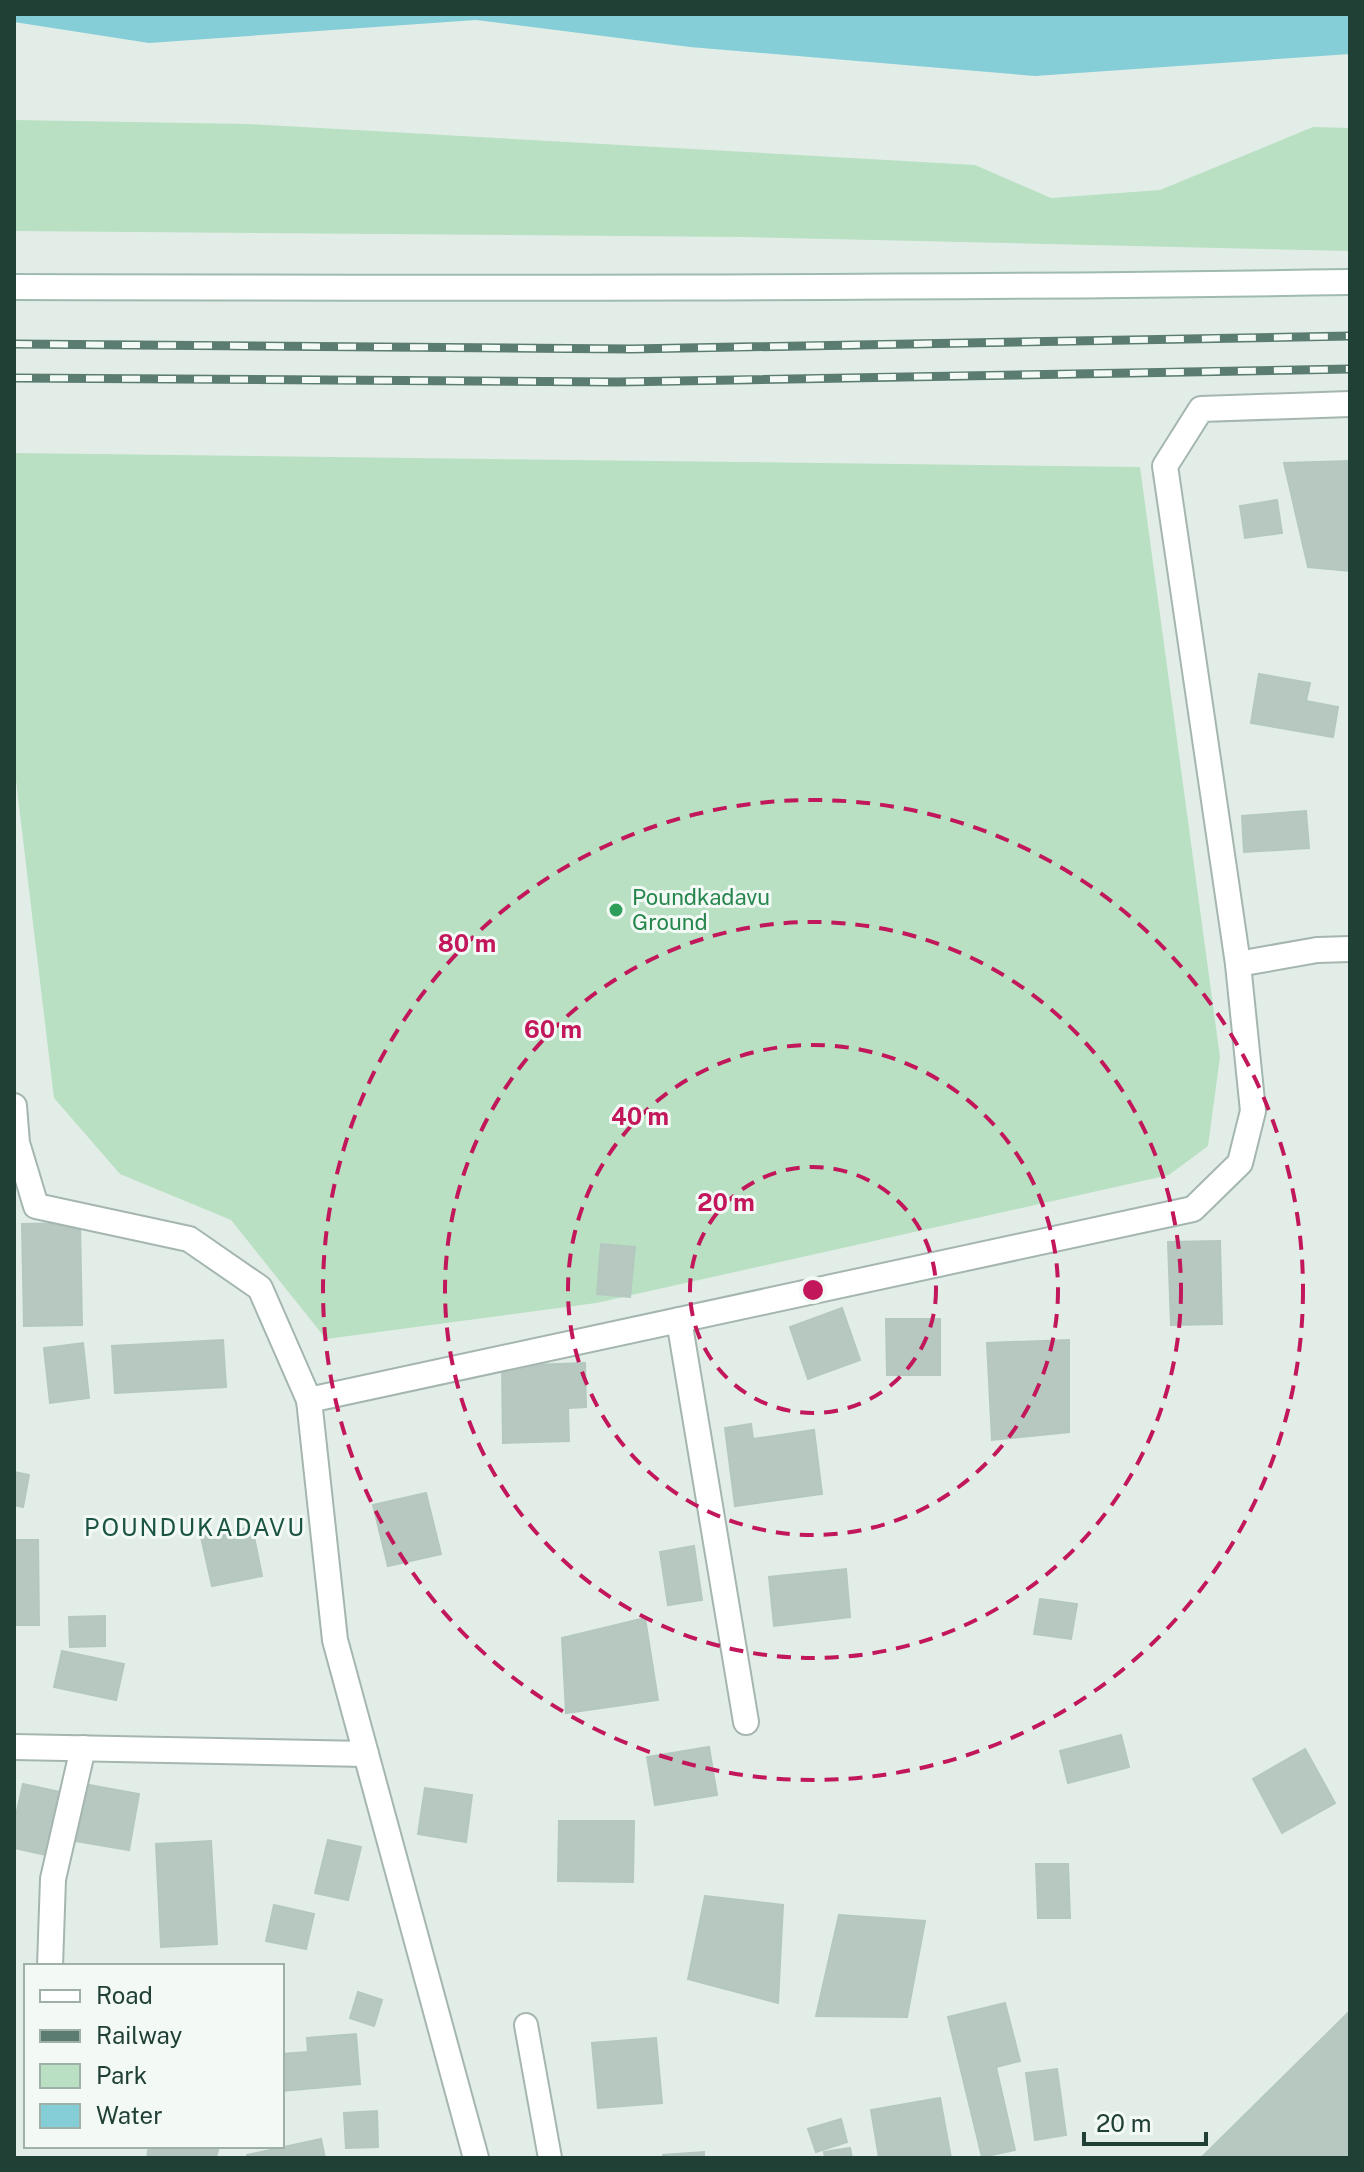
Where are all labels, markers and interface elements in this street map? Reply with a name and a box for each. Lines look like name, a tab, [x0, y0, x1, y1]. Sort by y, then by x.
place label: Poundkadavu Ground	[632, 884, 770, 935]
marker: Poundkadavu Ground	[607, 901, 625, 919]
text: 80 m	[438, 929, 496, 957]
text: 60 m	[524, 1015, 582, 1043]
text: 40 m	[611, 1102, 669, 1130]
text: 20 m	[697, 1188, 755, 1216]
centre of rings	[799, 1276, 827, 1304]
district label: POUNDUKADAVU	[84, 1513, 306, 1541]
legend	[24, 1964, 284, 2148]
text: Road	[96, 1981, 153, 2009]
text: Railway	[96, 2021, 182, 2049]
text: Park	[96, 2061, 147, 2089]
scale bar	[1084, 2096, 1206, 2146]
text: Water	[96, 2101, 163, 2129]
text: 20 m	[1096, 2109, 1152, 2137]

